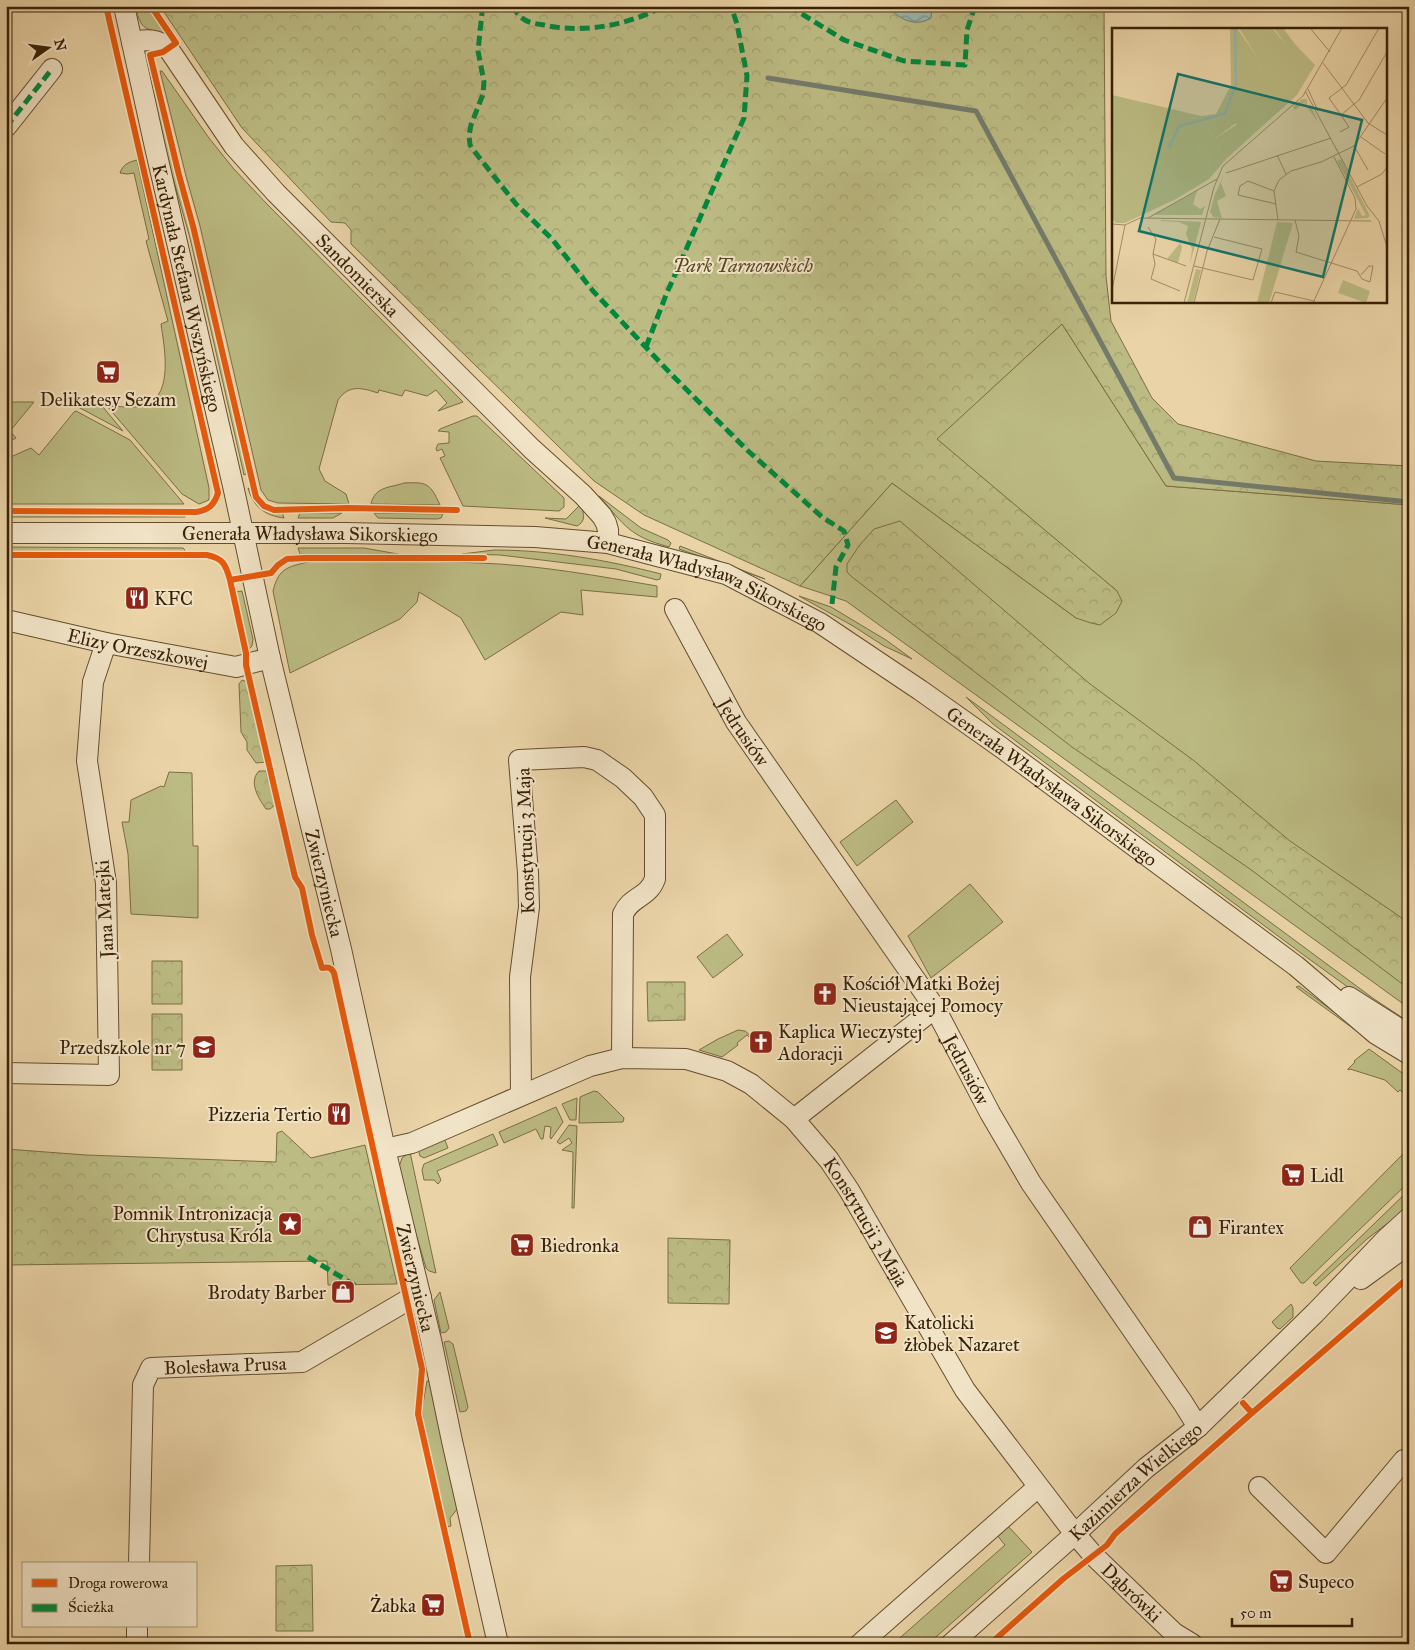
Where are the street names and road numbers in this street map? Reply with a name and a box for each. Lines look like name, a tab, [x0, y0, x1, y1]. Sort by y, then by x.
street label: Kardynała Stefana Wyszyńskiego	[147, 162, 227, 415]
street label: Sandomierska	[311, 229, 405, 322]
street label: Generała Władysława Sikorskiego	[182, 522, 438, 548]
street label: Generała Władysława Sikorskiego	[586, 530, 832, 637]
street label: Elizy Orzeszkowej	[65, 624, 210, 674]
street label: Jędrusiów	[711, 693, 774, 771]
street label: Generała Władysława Sikorskiego	[942, 701, 1162, 871]
street label: Konstytucji 3 Maja	[511, 766, 540, 915]
street label: Zwierzyniecka	[300, 827, 349, 941]
street label: Jana Matejki	[90, 859, 120, 961]
street label: Jędrusiów	[937, 1029, 995, 1109]
street label: Konstytucji 3 Maja	[818, 1153, 914, 1291]
street label: Zwierzyniecka	[391, 1222, 440, 1335]
street label: Bolesława Prusa	[163, 1352, 288, 1379]
street label: Kazimierza Wielkiego	[1064, 1417, 1207, 1546]
street label: Dąbrówki	[1096, 1558, 1167, 1627]

